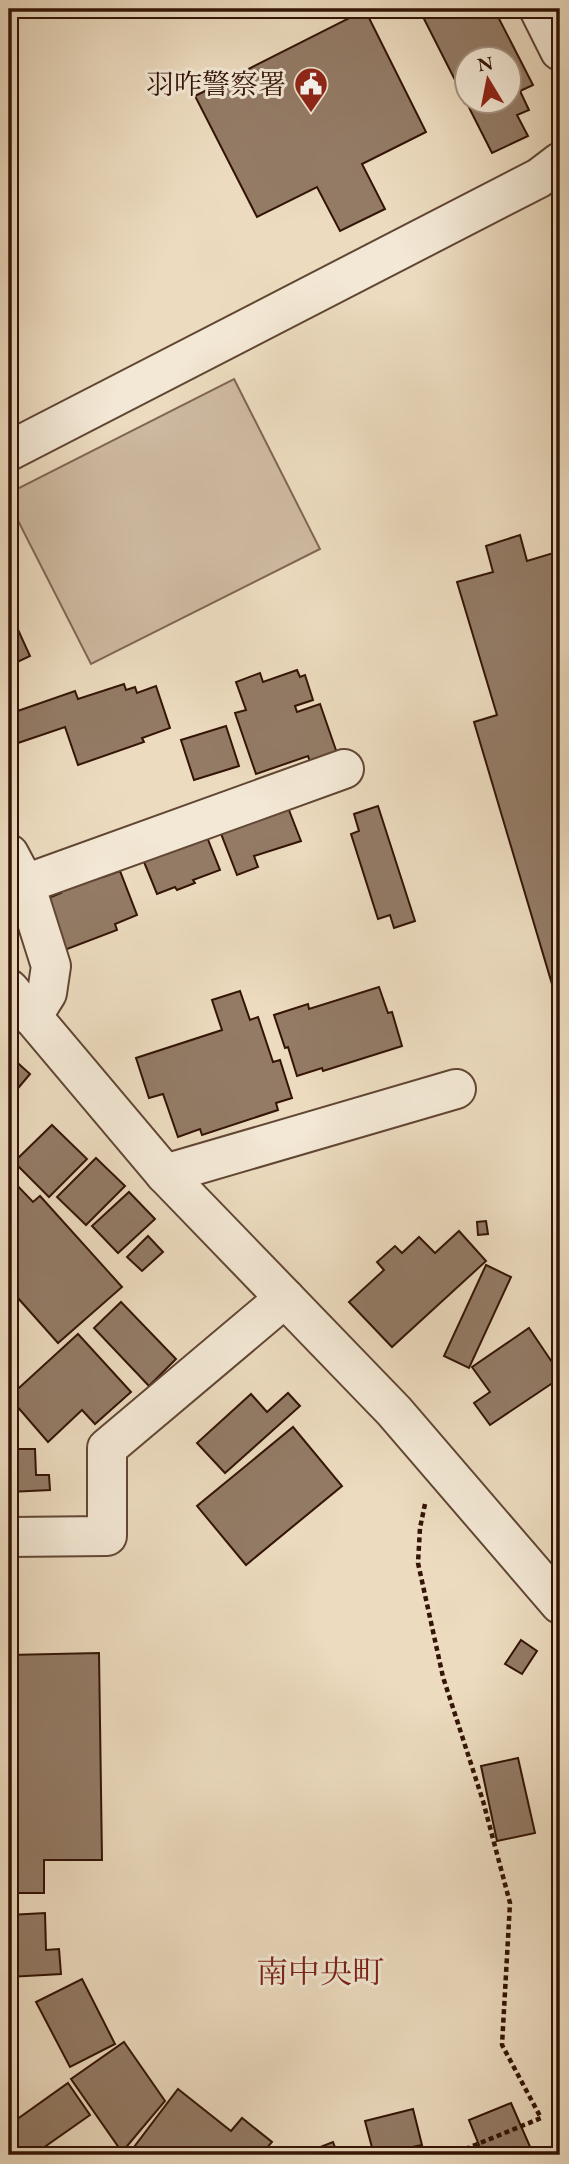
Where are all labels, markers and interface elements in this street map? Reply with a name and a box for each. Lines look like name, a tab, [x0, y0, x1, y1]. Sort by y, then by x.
north arrow	[454, 46, 524, 116]
text: N	[475, 50, 495, 77]
public building icon: 羽咋警察署	[292, 65, 330, 114]
place label: 羽咋警察署	[146, 66, 286, 102]
district label: 南中央町	[256, 1951, 384, 1993]

